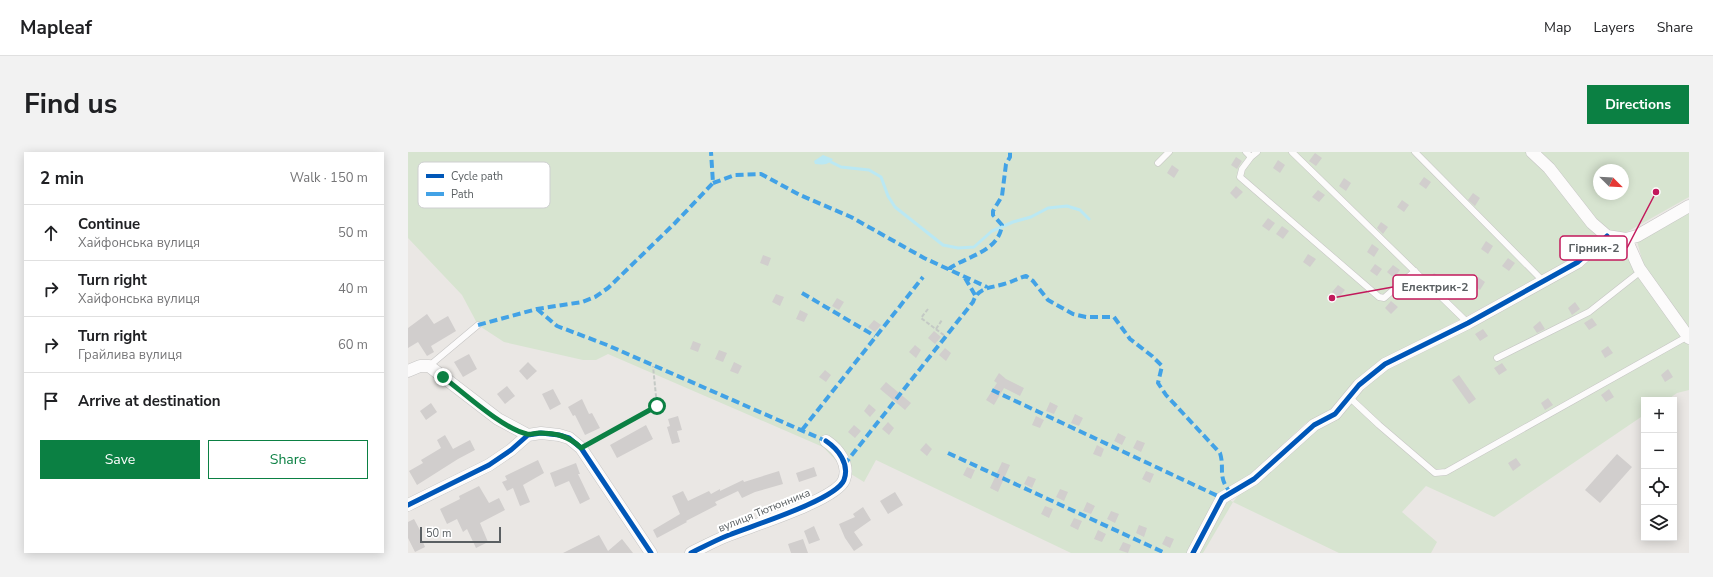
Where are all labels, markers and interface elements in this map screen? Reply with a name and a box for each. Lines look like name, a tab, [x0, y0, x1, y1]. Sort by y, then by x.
text: Mapleaf	[20, 15, 92, 41]
text: Map	[1544, 18, 1571, 37]
text: Layers	[1593, 18, 1635, 37]
text: Share	[1657, 18, 1693, 37]
text: Find us	[24, 85, 118, 123]
button: Directions	[1587, 85, 1689, 124]
legend	[418, 162, 550, 208]
north arrow	[1593, 164, 1629, 200]
text: 2 min	[40, 167, 84, 190]
text: Walk · 150 m	[290, 169, 368, 187]
text: Cycle path	[451, 169, 503, 184]
text: Path	[451, 187, 474, 202]
text: Continue	[78, 214, 140, 234]
icon: ahead	[40, 222, 62, 244]
text: 50 m	[338, 224, 368, 242]
text: Хайфонська вулиця	[78, 234, 200, 252]
callout: Гірник-2	[1560, 236, 1627, 260]
text: Гірник-2	[1569, 240, 1619, 256]
text: Turn right	[78, 270, 147, 290]
callout: Електрик-2	[1393, 275, 1477, 299]
icon: right	[40, 278, 62, 300]
text: Електрик-2	[1401, 279, 1469, 295]
text: 40 m	[338, 280, 368, 298]
text: Хайфонська вулиця	[78, 290, 200, 308]
text: Turn right	[78, 326, 147, 346]
icon: right	[40, 334, 62, 356]
text: 60 m	[338, 336, 368, 354]
text: Грайлива вулиця	[78, 346, 182, 364]
route end	[434, 368, 452, 386]
icon: arrive	[40, 390, 62, 412]
text: Arrive at destination	[78, 391, 221, 411]
route start	[648, 397, 666, 415]
map controls	[1641, 397, 1677, 541]
button: +	[1641, 397, 1677, 433]
button: −	[1641, 433, 1677, 469]
button: Save	[40, 440, 200, 479]
button: Share	[208, 440, 368, 479]
button: locate	[1641, 469, 1677, 505]
street label: вулиця Тютюнника	[716, 485, 813, 536]
button: layers	[1641, 505, 1677, 541]
scale bar	[420, 525, 501, 544]
text: 50 m	[426, 526, 451, 541]

